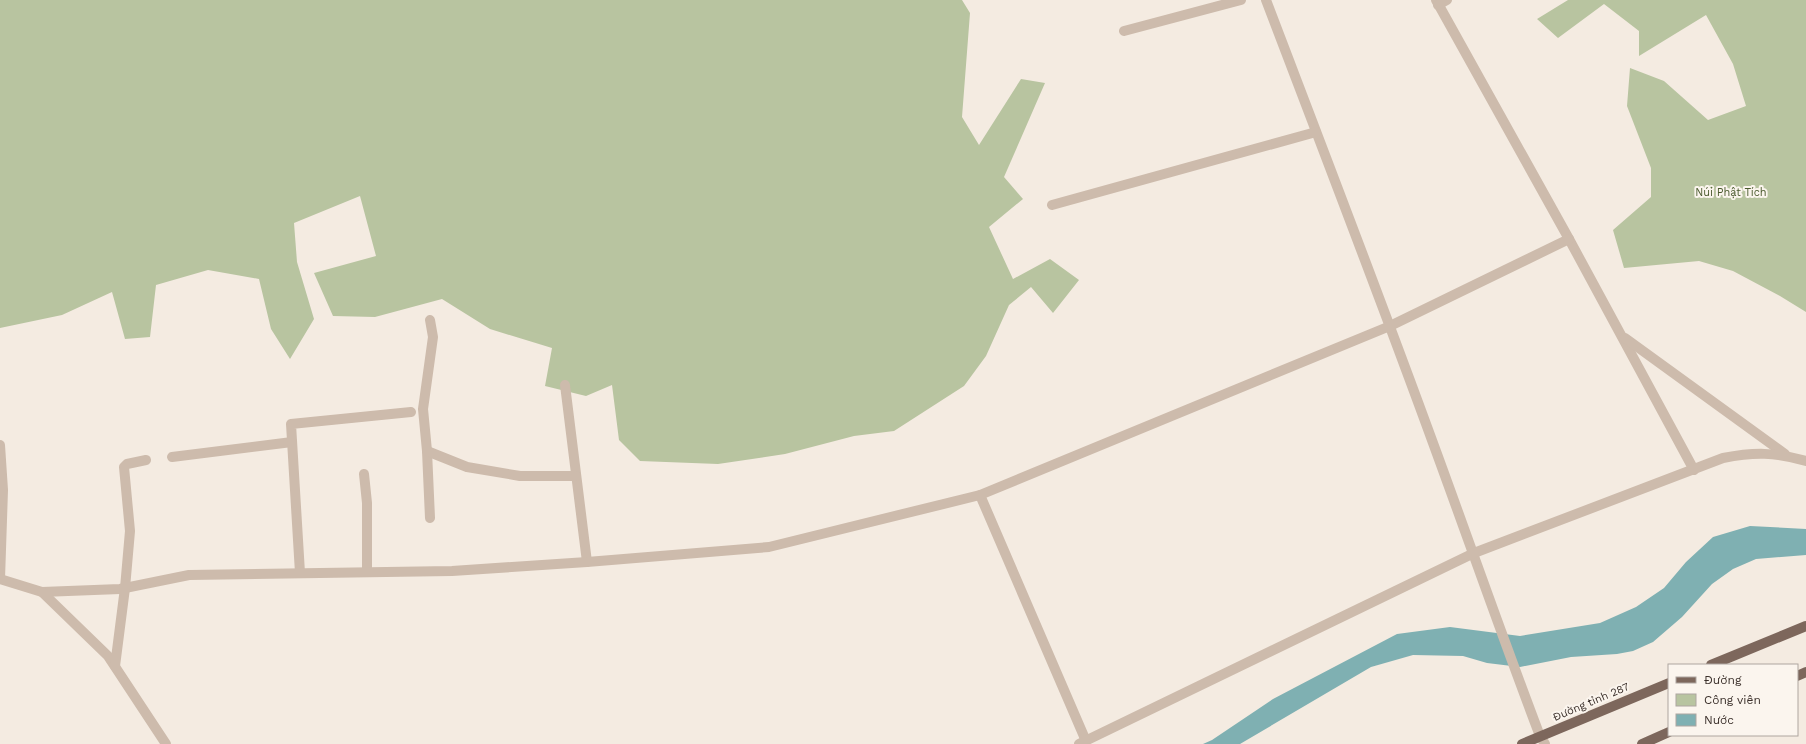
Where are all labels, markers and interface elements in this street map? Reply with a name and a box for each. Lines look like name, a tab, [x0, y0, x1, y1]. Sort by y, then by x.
park label: Núi Phật Tích	[1695, 186, 1767, 199]
legend	[1668, 664, 1798, 736]
text: Đường	[1704, 673, 1742, 687]
street label: Đường tỉnh 287	[1551, 680, 1631, 724]
text: Công viên	[1704, 693, 1761, 707]
text: Nước	[1704, 713, 1734, 727]

